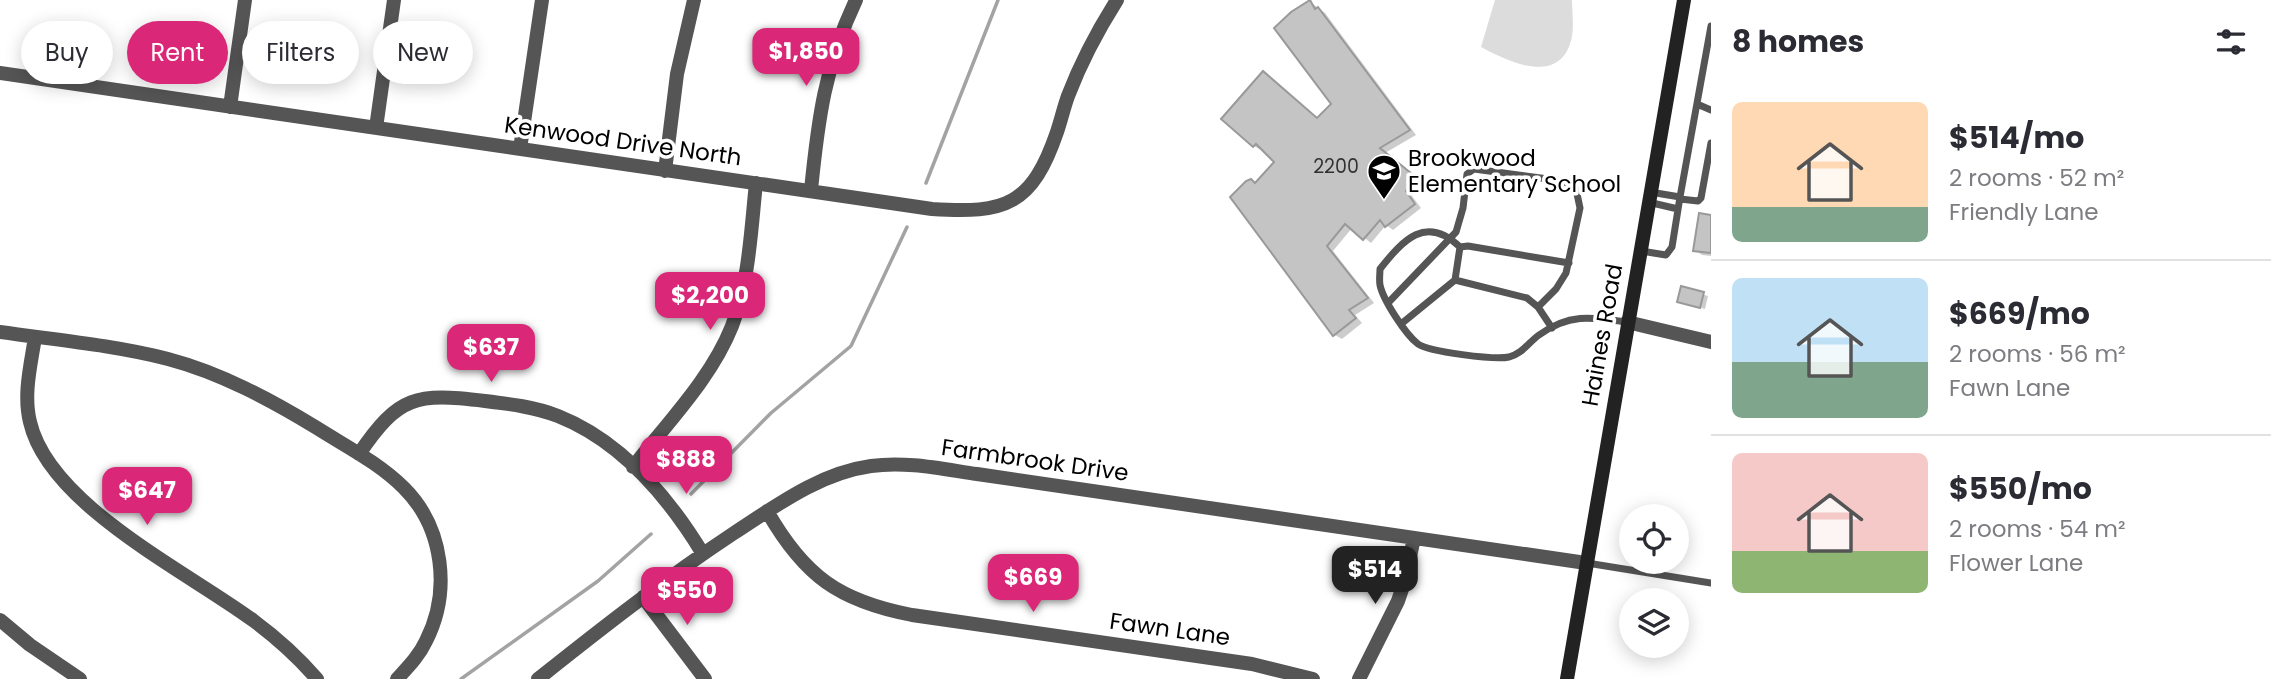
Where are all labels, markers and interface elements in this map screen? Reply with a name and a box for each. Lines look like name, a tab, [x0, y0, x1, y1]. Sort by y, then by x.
text: 8 homes	[1732, 20, 1864, 63]
chip: Buy	[21, 21, 113, 84]
chip: Rent	[127, 21, 228, 84]
chip: Filters	[242, 21, 359, 84]
chip: New	[373, 21, 473, 84]
icon: filters	[2212, 23, 2250, 61]
pin: $1,850	[749, 28, 863, 88]
text: $1,850	[768, 35, 844, 67]
street label: Kenwood Drive North	[502, 109, 744, 173]
text: $514/mo	[1949, 116, 2084, 159]
icon: home	[1788, 130, 1872, 214]
place label: Brookwood Elementary School	[1408, 142, 1621, 200]
school or university icon: Brookwood Elementary School	[1365, 152, 1403, 201]
house number: 2200	[1313, 153, 1359, 180]
text: 2 rooms · 52 m²	[1949, 162, 2124, 194]
text: Friendly Lane	[1949, 196, 2099, 228]
street label: Haines Road	[1574, 261, 1630, 409]
pin: $2,200	[653, 272, 767, 332]
text: $2,200	[671, 279, 749, 311]
text: $669/mo	[1949, 292, 2090, 335]
icon: home	[1788, 306, 1872, 390]
pin: $637	[450, 324, 532, 384]
text: $637	[463, 331, 519, 363]
text: 2 rooms · 56 m²	[1949, 338, 2126, 370]
text: Fawn Lane	[1949, 372, 2070, 404]
street label: Farmbrook Drive	[939, 431, 1131, 489]
pin: $888	[645, 436, 727, 496]
text: $888	[656, 443, 716, 475]
text: $550/mo	[1949, 467, 2092, 510]
pin: $647	[106, 468, 188, 527]
text: $647	[118, 474, 176, 506]
icon: home	[1788, 481, 1872, 565]
map controls	[1619, 504, 1689, 658]
button: locate	[1619, 504, 1689, 574]
text: 2 rooms · 54 m²	[1949, 513, 2126, 545]
pin: $514	[1334, 546, 1416, 606]
text: Flower Lane	[1949, 547, 2083, 579]
text: $514	[1348, 553, 1402, 585]
pin: $669	[992, 554, 1074, 614]
text: $669	[1004, 561, 1062, 593]
pin: $550	[646, 568, 728, 627]
text: $550	[657, 574, 717, 606]
button: layers	[1619, 588, 1689, 658]
street label: Fawn Lane	[1108, 605, 1232, 653]

